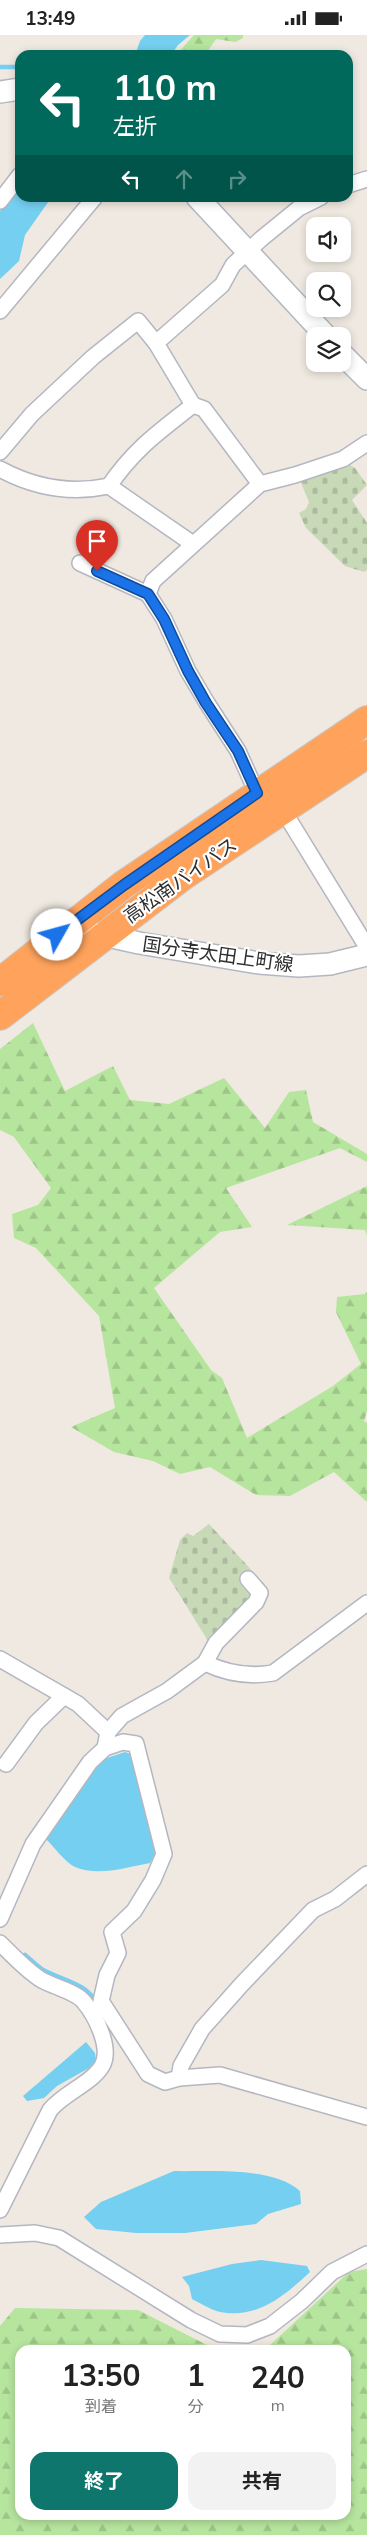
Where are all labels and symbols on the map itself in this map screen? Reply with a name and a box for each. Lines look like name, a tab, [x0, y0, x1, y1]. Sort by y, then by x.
pin	[76, 520, 118, 571]
street label: 高松南バイパス	[119, 832, 241, 928]
position arrow	[30, 908, 82, 960]
street label: 国分寺太田上町線	[141, 932, 295, 976]

